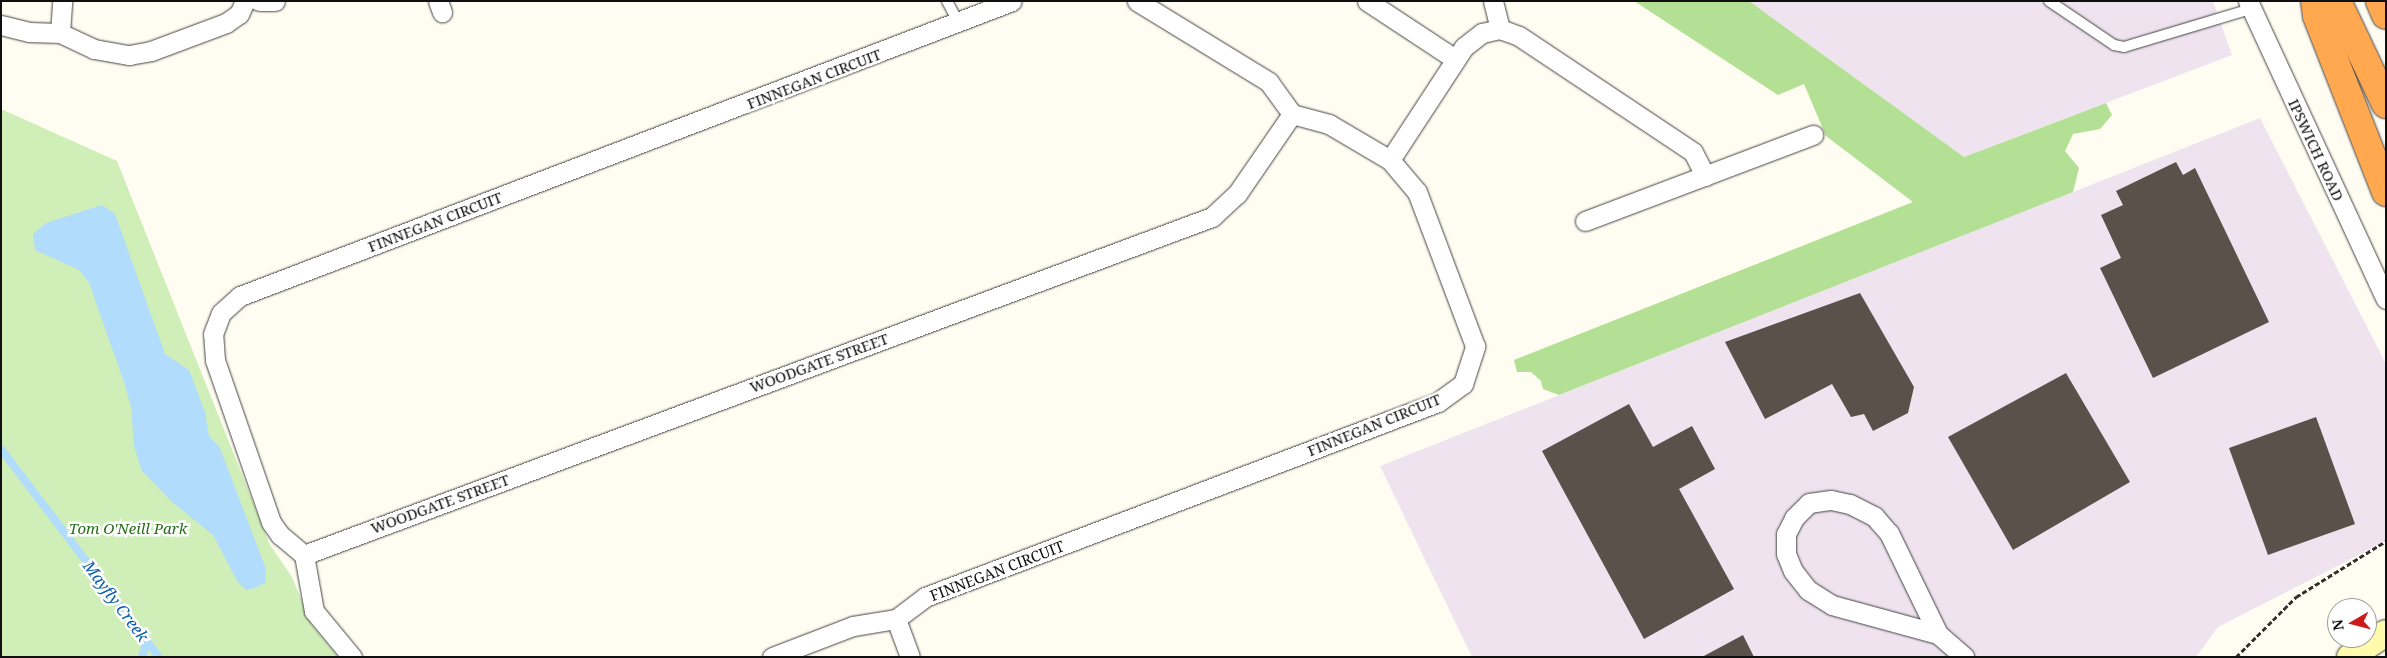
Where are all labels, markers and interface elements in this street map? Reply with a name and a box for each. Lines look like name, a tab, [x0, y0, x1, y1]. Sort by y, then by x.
street label: FINNEGAN CIRCUIT	[744, 45, 884, 113]
street label: IPSWICH ROAD	[2284, 96, 2348, 204]
street label: FINNEGAN CIRCUIT	[365, 188, 505, 256]
street label: WOODGATE STREET	[747, 330, 891, 396]
street label: FINNEGAN CIRCUIT	[1305, 390, 1443, 460]
street label: WOODGATE STREET	[368, 471, 512, 537]
park label: Tom O'Neill Park	[69, 520, 187, 538]
street label: FINNEGAN CIRCUIT	[927, 537, 1067, 605]
water label: Mayfly Creek	[79, 557, 153, 645]
north arrow	[2327, 598, 2377, 648]
text: N	[2327, 618, 2348, 632]

